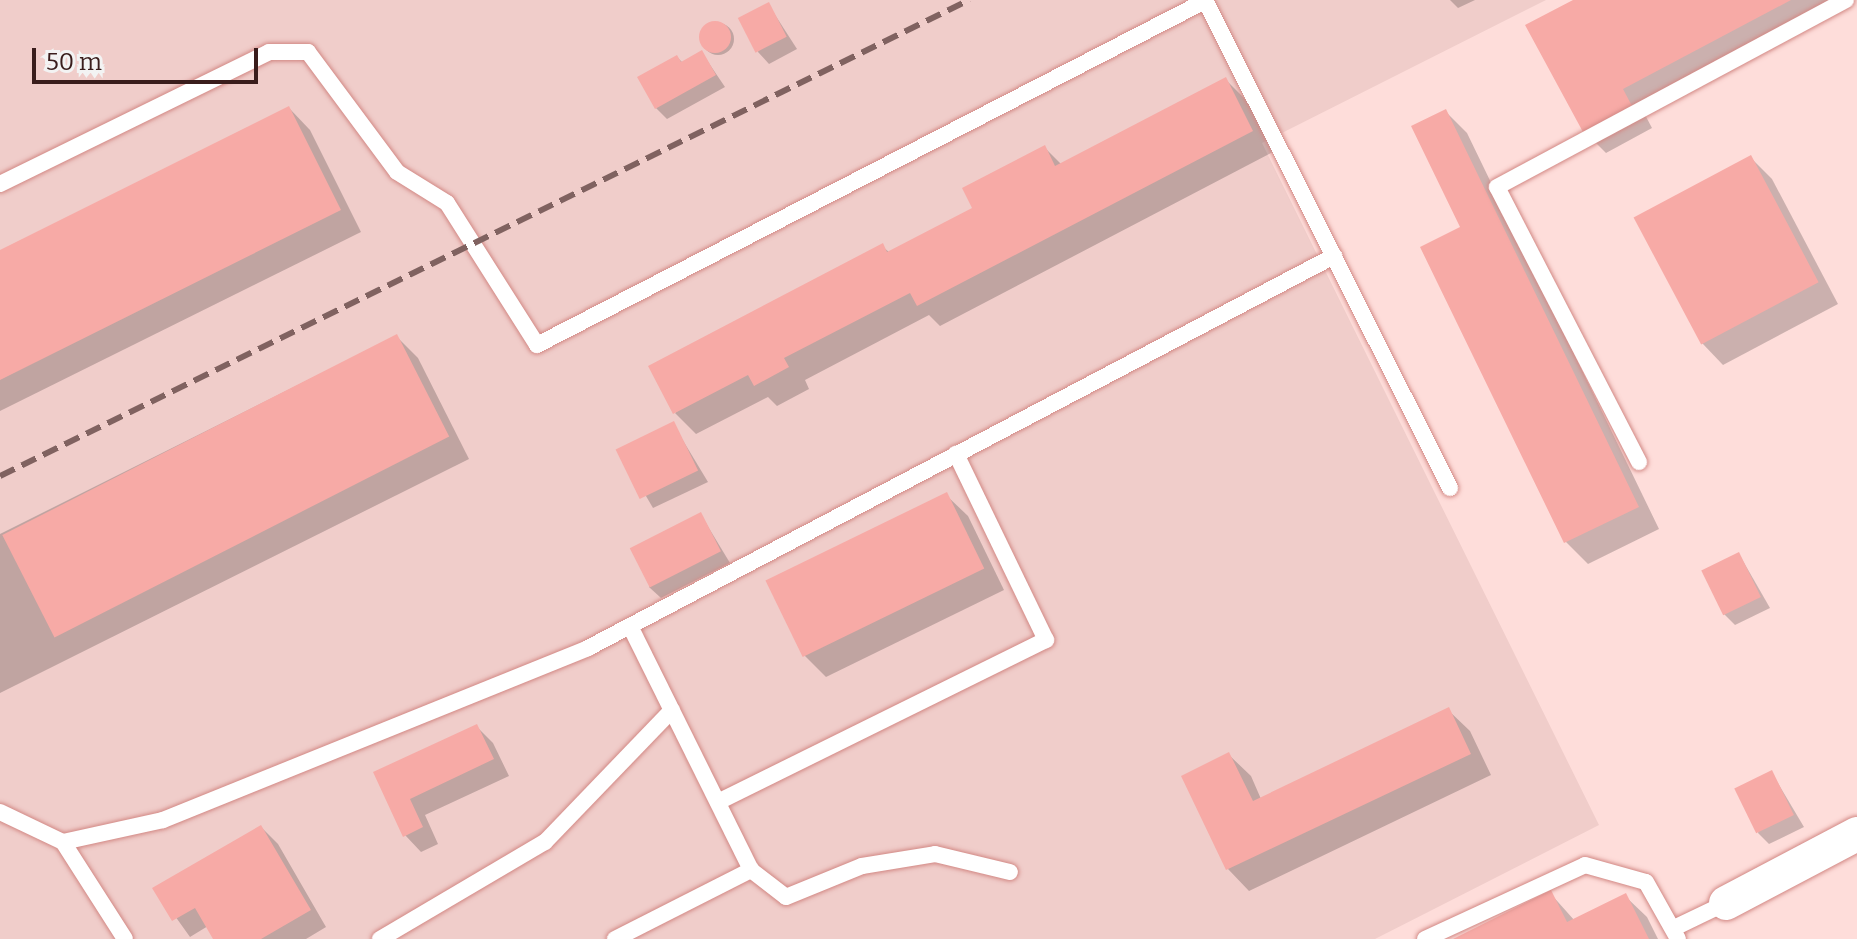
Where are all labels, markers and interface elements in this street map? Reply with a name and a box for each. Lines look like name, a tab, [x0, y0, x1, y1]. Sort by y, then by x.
scale bar	[36, 32, 262, 82]
text: 50 m	[46, 48, 102, 76]

